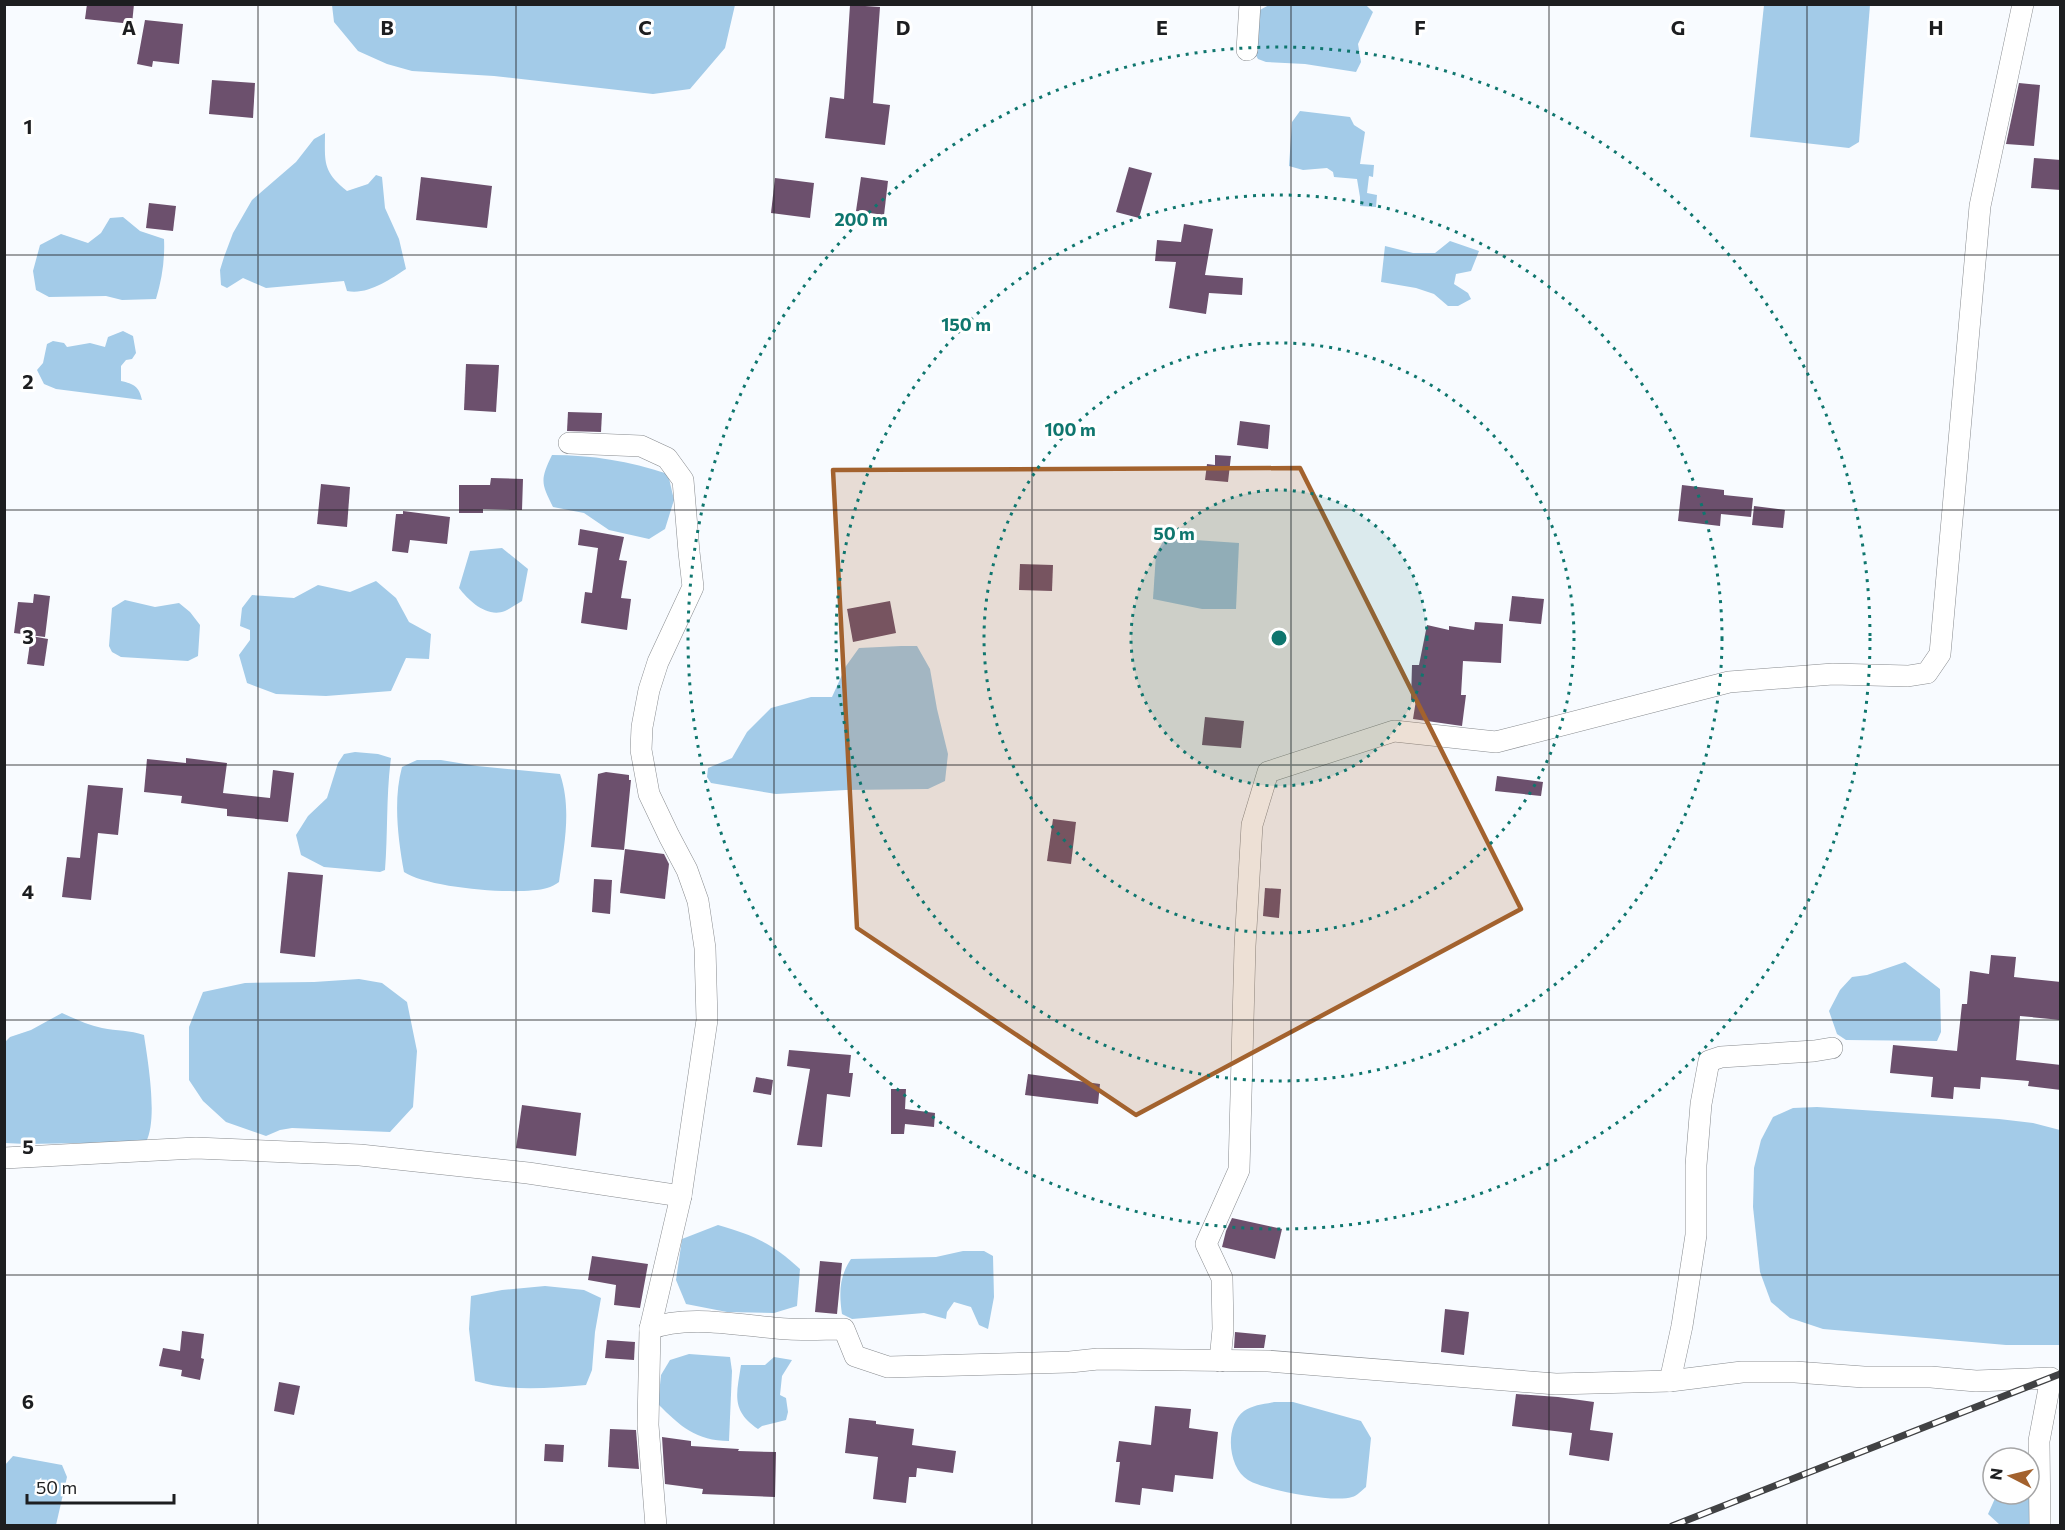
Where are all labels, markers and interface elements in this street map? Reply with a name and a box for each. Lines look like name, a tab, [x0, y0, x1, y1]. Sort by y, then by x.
text: A	[122, 15, 136, 39]
text: B	[380, 15, 394, 39]
text: C	[638, 15, 652, 39]
text: D	[896, 15, 910, 39]
text: E	[1156, 15, 1168, 39]
text: F	[1414, 15, 1426, 39]
text: G	[1671, 15, 1685, 39]
text: H	[1929, 15, 1944, 39]
text: 1	[23, 114, 33, 138]
text: 200 m	[834, 208, 888, 230]
text: 150 m	[941, 313, 991, 335]
text: 2	[22, 369, 34, 393]
text: 100 m	[1044, 418, 1096, 440]
text: 50 m	[1153, 522, 1195, 544]
text: 3	[22, 624, 34, 648]
centre of rings	[1269, 628, 1289, 648]
text: 4	[22, 879, 34, 903]
text: 5	[22, 1134, 34, 1158]
text: 6	[22, 1389, 34, 1413]
north arrow	[1981, 1446, 2041, 1506]
scale bar	[27, 1467, 174, 1505]
text: N	[1985, 1467, 2006, 1481]
text: 50 m	[36, 1476, 77, 1498]

